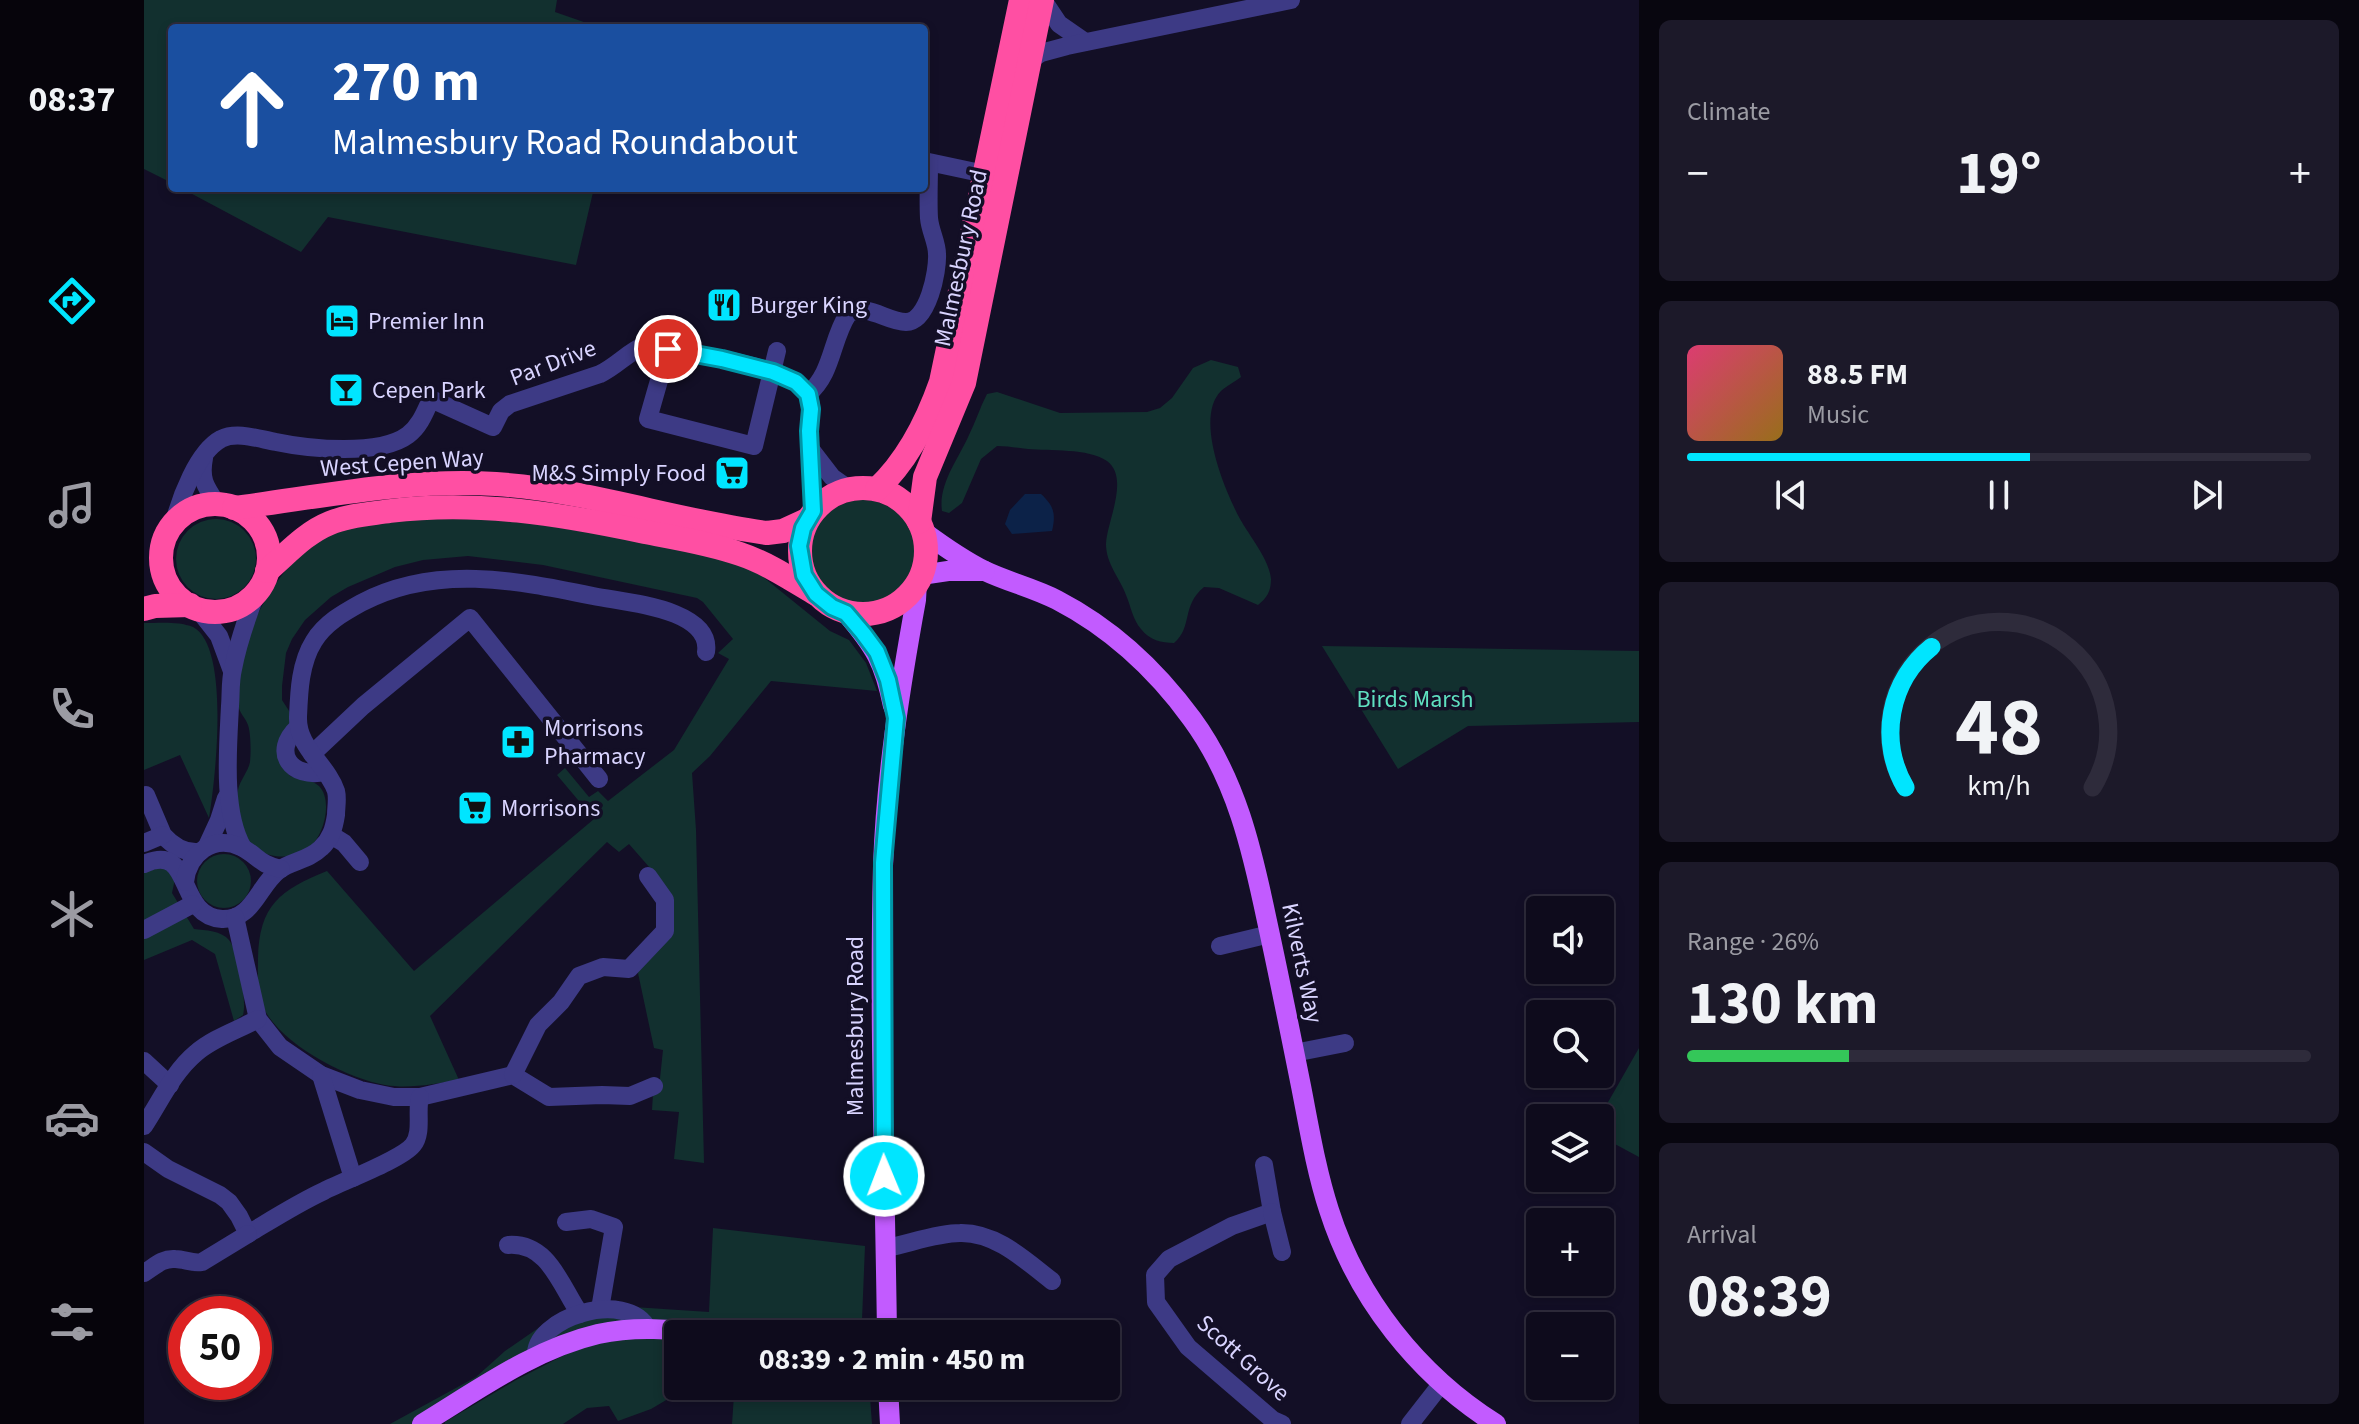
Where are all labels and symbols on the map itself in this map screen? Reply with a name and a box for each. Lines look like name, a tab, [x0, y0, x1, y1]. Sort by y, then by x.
street label: Malmesbury Road	[925, 166, 997, 350]
restaurant icon: Burger King	[705, 286, 743, 324]
place label: Burger King	[750, 288, 867, 323]
hotel icon: Premier Inn	[323, 302, 361, 340]
place label: Premier Inn	[368, 304, 485, 339]
pin	[634, 315, 702, 383]
street label: Par Drive	[505, 331, 601, 395]
bar icon: Cepen Park	[327, 371, 365, 409]
place label: Cepen Park	[372, 373, 486, 408]
street label: West Cepen Way	[319, 440, 485, 486]
supermarket icon: M&S Simply Food	[713, 454, 751, 492]
place label: M&S Simply Food	[531, 456, 706, 491]
park label: Birds Marsh	[1356, 682, 1474, 717]
place label: Morrisons Pharmacy	[544, 711, 645, 774]
pharmacy icon: Morrisons Pharmacy	[499, 723, 537, 761]
supermarket icon: Morrisons	[456, 789, 494, 827]
place label: Morrisons	[501, 791, 600, 826]
street label: Kilverts Way	[1272, 900, 1332, 1026]
street label: Malmesbury Road	[838, 936, 873, 1116]
position arrow	[842, 1134, 926, 1218]
speed limit sign: 50	[168, 1296, 272, 1400]
street label: Scott Grove	[1188, 1306, 1298, 1410]

